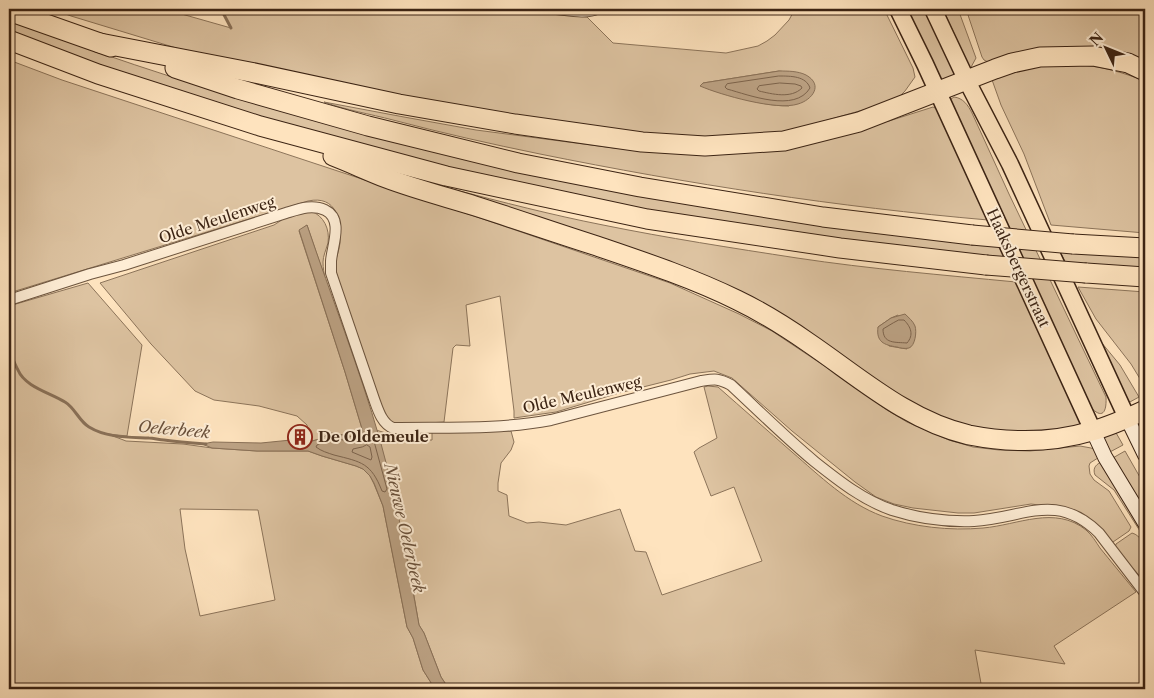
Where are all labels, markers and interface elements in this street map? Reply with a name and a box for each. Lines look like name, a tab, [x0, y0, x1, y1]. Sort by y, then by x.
north arrow	[1082, 22, 1132, 72]
text: N	[1086, 29, 1107, 50]
street label: Olde Meulenweg	[156, 192, 277, 247]
street label: Haaksbergerstraat	[983, 205, 1055, 331]
street label: Olde Meulenweg	[521, 372, 643, 417]
water label: Oelerbeek	[137, 416, 212, 442]
building icon: De Oldemeule	[287, 424, 313, 450]
place label: De Oldemeule	[318, 427, 429, 446]
water label: Nieuwe Oelerbeek	[380, 459, 430, 595]

